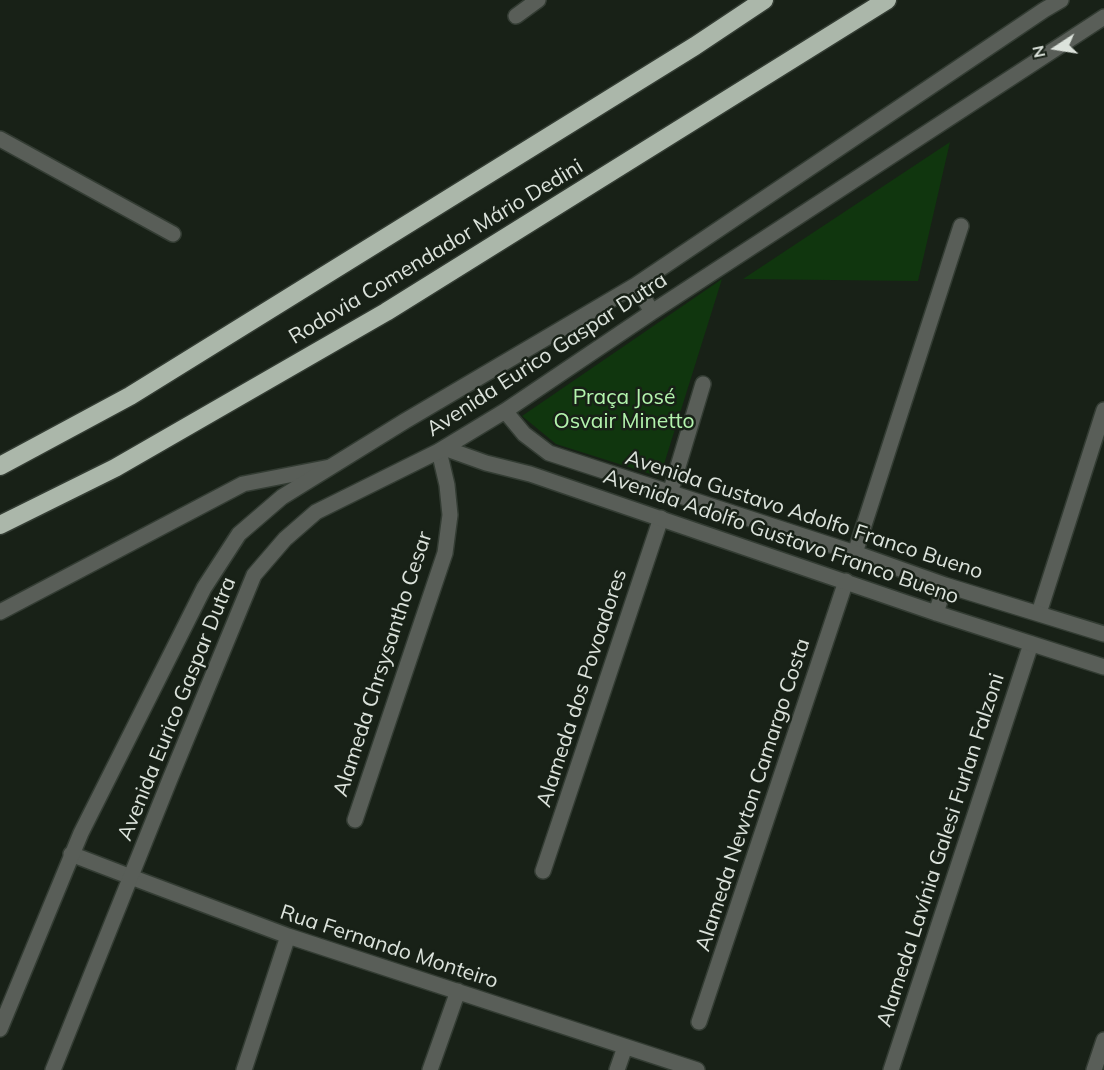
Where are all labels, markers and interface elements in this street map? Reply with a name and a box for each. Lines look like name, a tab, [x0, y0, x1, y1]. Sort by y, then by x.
north arrow	[1026, 18, 1086, 78]
text: N	[1027, 44, 1049, 60]
street label: Rodovia Comendador Mário Dedini	[284, 154, 588, 350]
street label: Avenida Eurico Gaspar Dutra	[422, 268, 672, 442]
park label: Praça José Osvair Minetto	[553, 385, 695, 435]
street label: Avenida Gustavo Adolfo Franco Bueno	[622, 445, 986, 585]
street label: Avenida Adolfo Gustavo Franco Bueno	[600, 464, 962, 610]
street label: Alameda Chrsysantho Cesar	[328, 528, 438, 800]
street label: Alameda dos Povoadores	[532, 566, 632, 810]
street label: Avenida Eurico Gaspar Dutra	[113, 574, 241, 844]
street label: Alameda Newton Camargo Costa	[690, 636, 816, 954]
street label: Alameda Lavínia Galesi Furlan Falzoni	[872, 670, 1010, 1030]
street label: Rua Fernando Monteiro	[277, 900, 501, 994]

